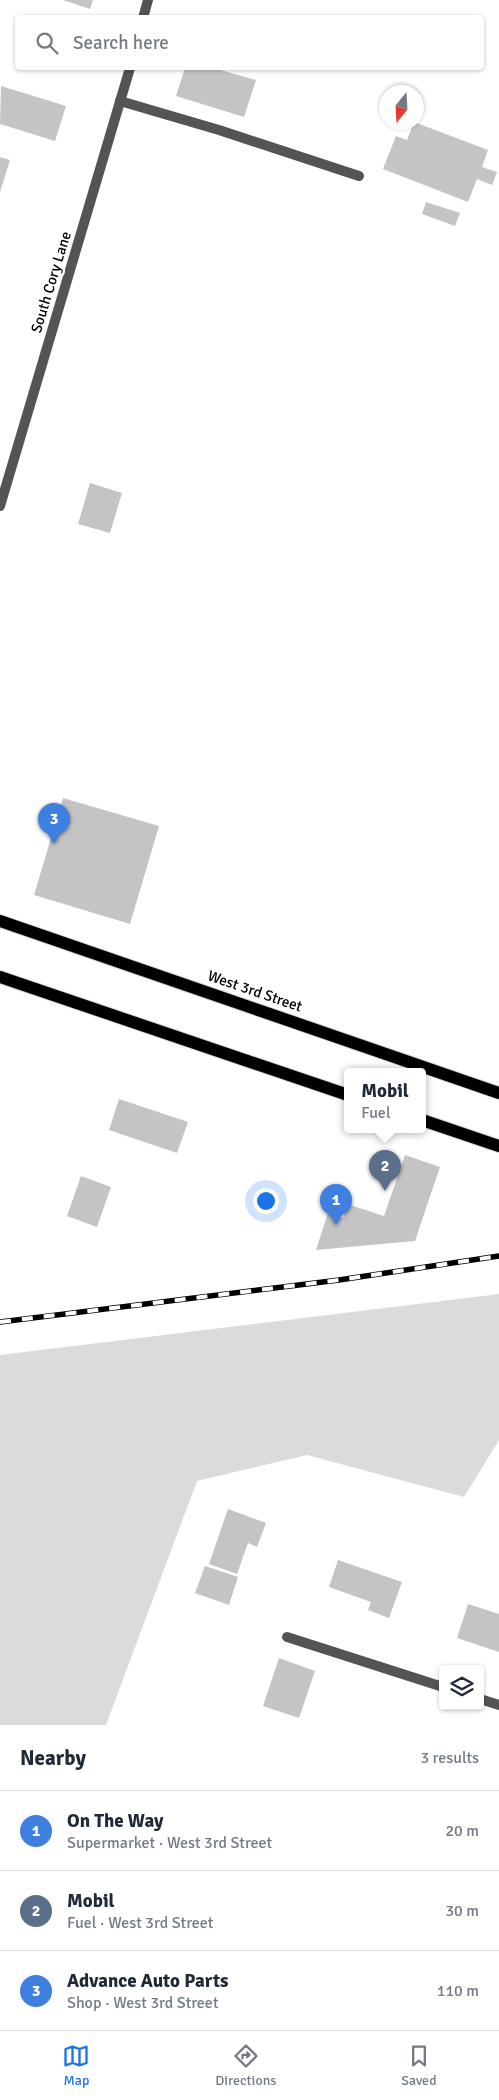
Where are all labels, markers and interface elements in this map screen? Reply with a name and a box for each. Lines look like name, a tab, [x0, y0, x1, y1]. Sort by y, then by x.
search box	[15, 15, 484, 70]
icon: search	[33, 29, 61, 57]
text: Search here	[73, 31, 169, 55]
north arrow	[379, 85, 424, 130]
street label: South Cory Lane	[27, 229, 75, 335]
pin: 3	[38, 803, 70, 844]
street label: West 3rd Street	[205, 966, 305, 1016]
popup	[344, 1068, 426, 1133]
text: Mobil	[361, 1079, 409, 1103]
text: Fuel	[361, 1103, 391, 1123]
pin: 2	[369, 1150, 401, 1191]
pin: 1	[320, 1184, 352, 1225]
your location	[253, 1188, 279, 1214]
map controls	[439, 1665, 484, 1710]
button: layers	[439, 1665, 484, 1710]
text: Nearby	[20, 1745, 86, 1771]
text: 3 results	[420, 1748, 479, 1768]
text: On The Way	[67, 1809, 163, 1833]
text: 1	[32, 1821, 40, 1841]
text: 20 m	[445, 1821, 479, 1841]
text: Supermarket · West 3rd Street	[67, 1833, 272, 1853]
text: Mobil	[67, 1889, 115, 1913]
text: 2	[32, 1901, 40, 1921]
text: 30 m	[445, 1901, 479, 1921]
text: Fuel · West 3rd Street	[67, 1913, 213, 1933]
text: Advance Auto Parts	[67, 1969, 229, 1993]
text: 3	[32, 1981, 40, 2001]
text: 110 m	[437, 1981, 479, 2001]
text: Shop · West 3rd Street	[67, 1993, 218, 2013]
tab: Map	[62, 2042, 90, 2089]
tab: Directions	[215, 2042, 276, 2089]
tab: Saved	[401, 2042, 437, 2089]

